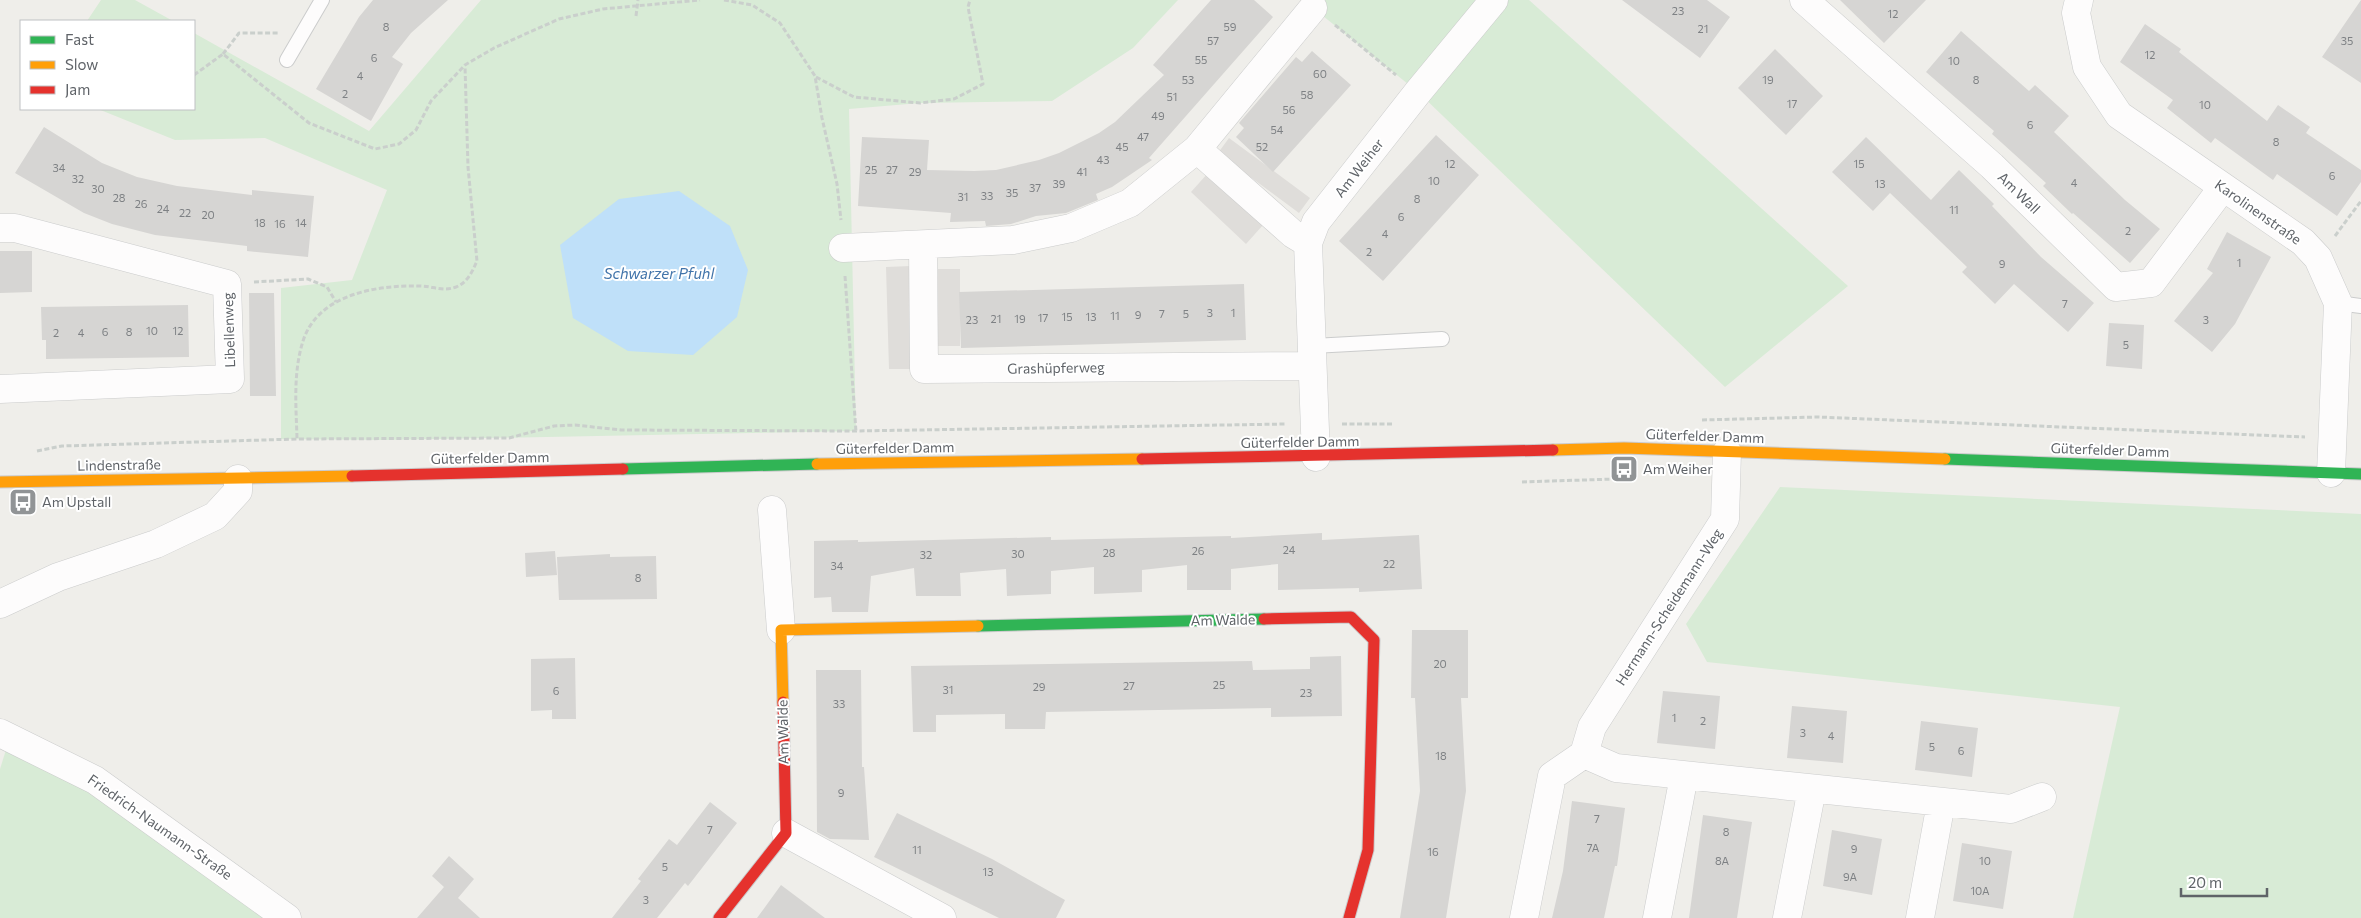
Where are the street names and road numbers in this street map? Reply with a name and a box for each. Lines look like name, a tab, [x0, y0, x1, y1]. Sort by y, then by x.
street label: Am Weiher	[1330, 135, 1387, 200]
street label: Am Wall	[1995, 168, 2044, 217]
street label: Karolinenstraße	[2212, 175, 2305, 248]
street label: Libellenweg	[219, 292, 238, 368]
street label: Grashüpferweg	[1007, 358, 1105, 377]
street label: Güterfelder Damm	[1645, 425, 1765, 446]
street label: Güterfelder Damm	[1241, 432, 1359, 451]
street label: Güterfelder Damm	[836, 438, 954, 457]
street label: Güterfelder Damm	[2050, 439, 2170, 460]
street label: Güterfelder Damm	[431, 448, 549, 467]
street label: Lindenstraße	[77, 455, 161, 474]
street label: Hermann-Scheidemann-Weg	[1611, 525, 1726, 688]
street label: Am Walde	[1191, 610, 1255, 629]
street label: Am Walde	[773, 700, 792, 764]
street label: Friedrich-Naumann-Straße	[85, 770, 236, 883]

